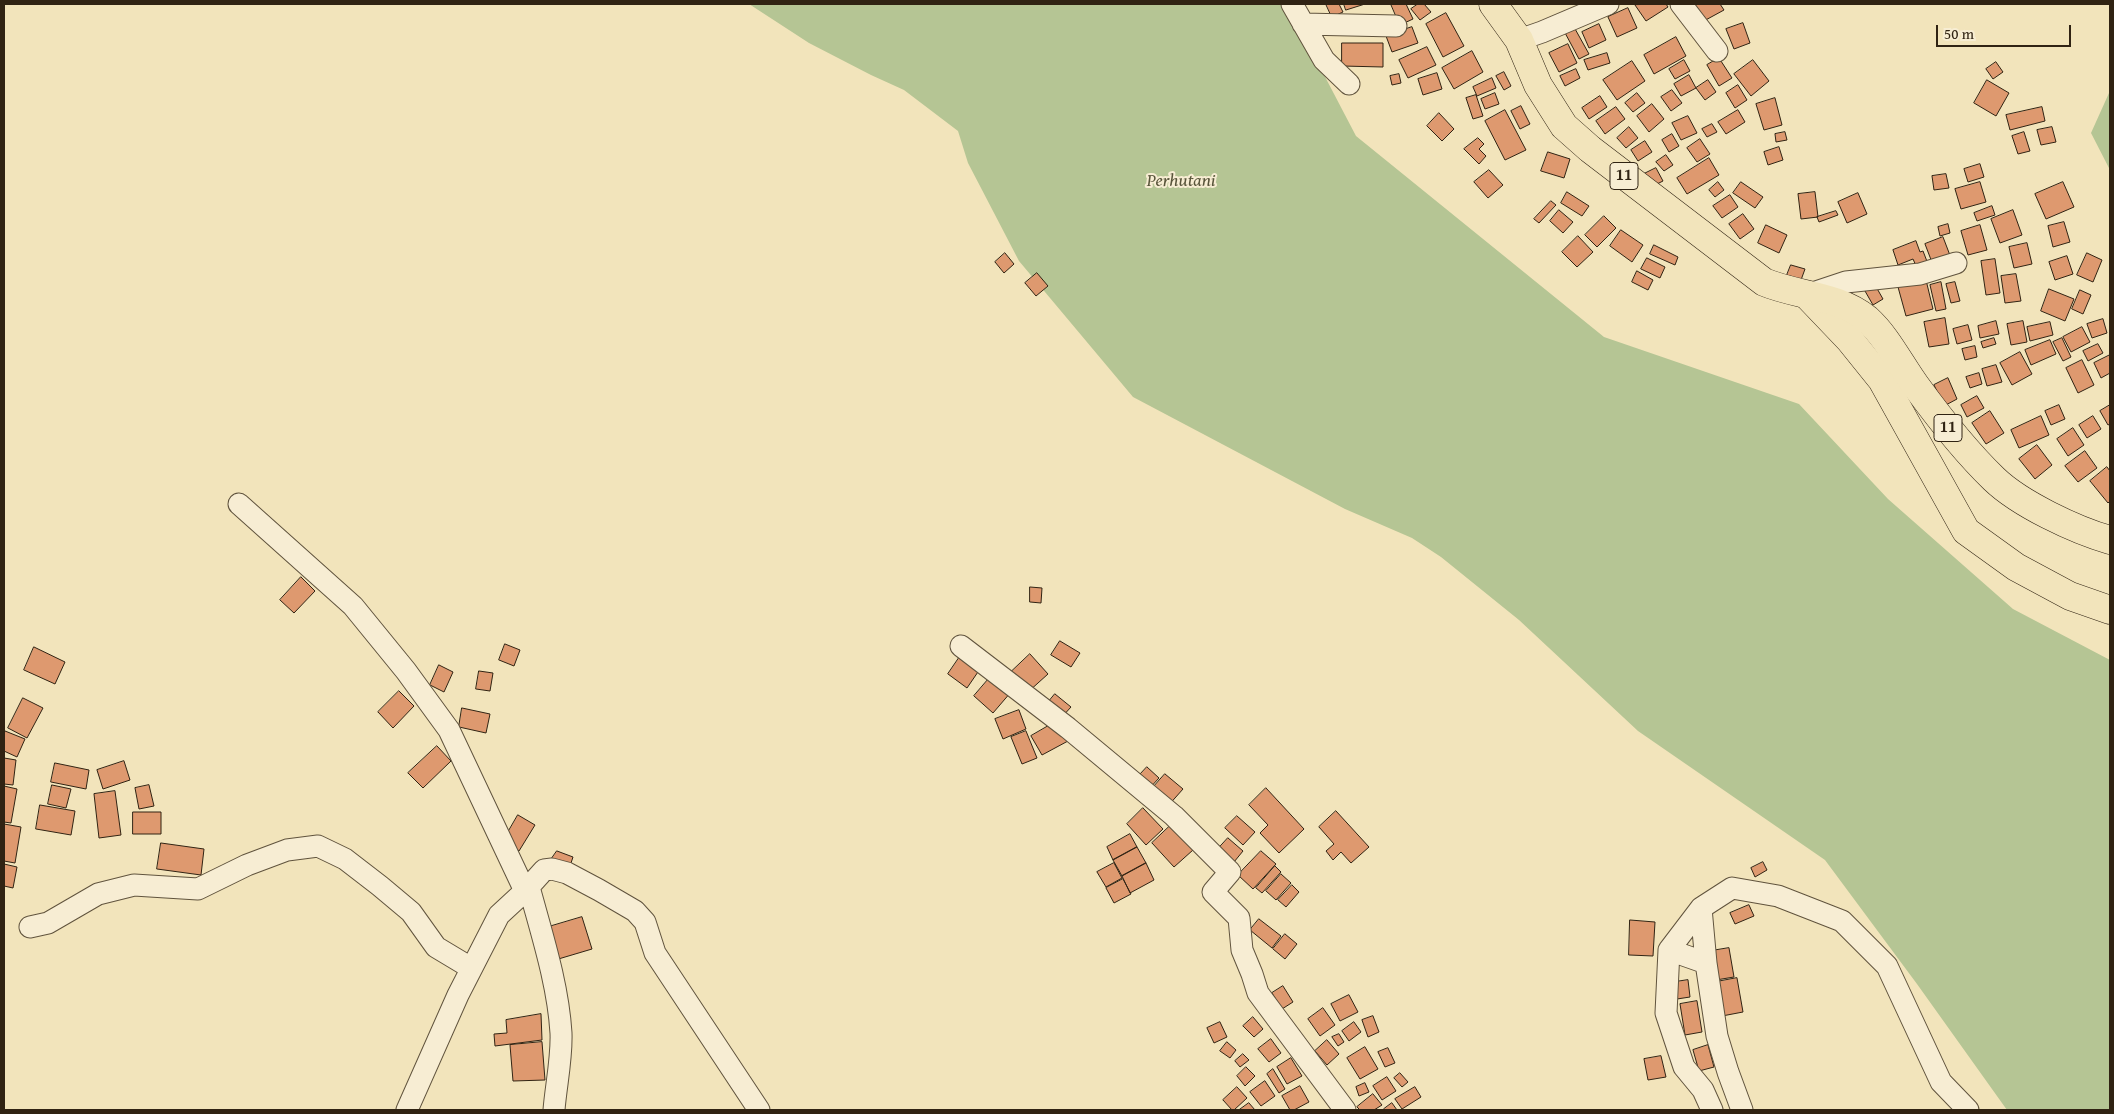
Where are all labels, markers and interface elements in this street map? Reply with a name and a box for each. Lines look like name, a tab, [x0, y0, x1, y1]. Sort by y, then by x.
scale bar	[1939, 15, 2074, 47]
text: 50 m	[1944, 23, 1974, 44]
road number: 11	[1610, 162, 1638, 190]
park label: Perhutani	[1147, 170, 1215, 192]
road number: 11	[1934, 414, 1962, 442]

